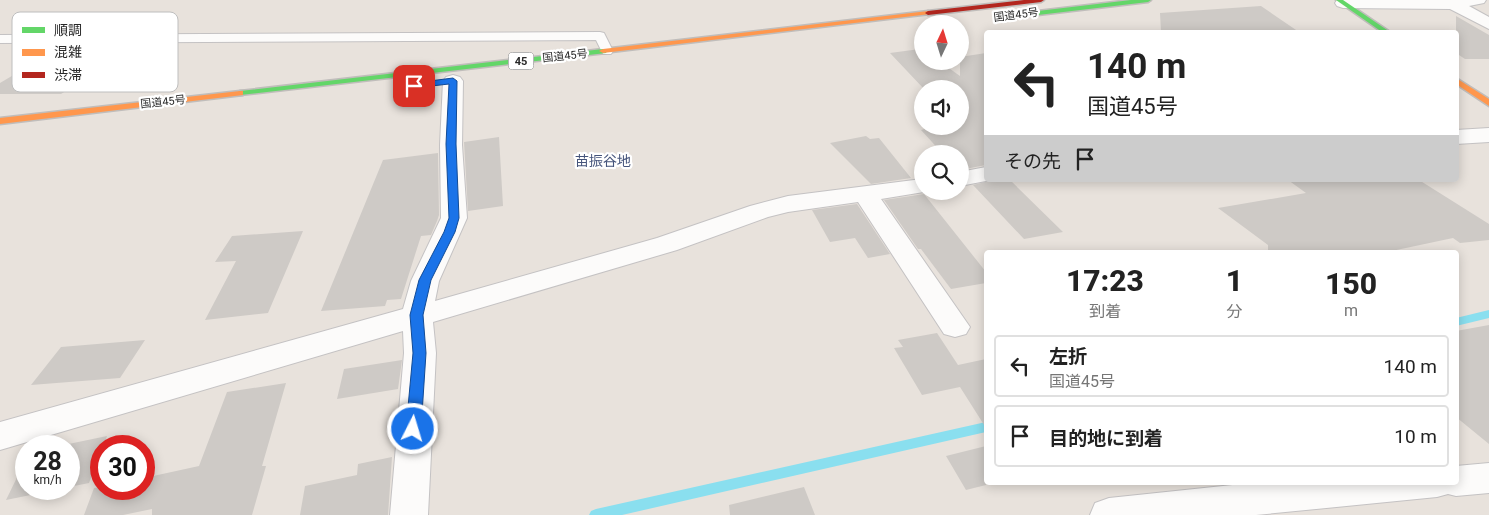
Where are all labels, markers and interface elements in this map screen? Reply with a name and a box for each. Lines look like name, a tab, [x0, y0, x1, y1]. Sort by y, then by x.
street label: 国道45号	[993, 6, 1039, 24]
legend	[12, 12, 178, 92]
north arrow	[914, 15, 969, 70]
map controls	[914, 15, 969, 200]
text: 順調	[54, 22, 82, 38]
text: 混雑	[54, 44, 82, 60]
text: 140 m	[1087, 46, 1186, 87]
street label: 国道45号	[542, 47, 588, 65]
icon: left	[1004, 50, 1069, 115]
road number: 45	[508, 52, 534, 70]
pin	[393, 65, 435, 107]
text: 渋滞	[54, 67, 82, 83]
icon: arrive	[400, 72, 428, 100]
button: sound	[914, 80, 969, 135]
street label: 国道45号	[140, 93, 186, 111]
text: 国道45号	[1087, 94, 1178, 119]
button: search	[914, 145, 969, 200]
icon: arrive	[1071, 145, 1099, 173]
text: その先	[1004, 150, 1061, 173]
district label: 苗振谷地	[575, 153, 631, 169]
text: 17:23	[1066, 263, 1144, 298]
text: 1	[1226, 263, 1243, 298]
text: 150	[1325, 266, 1377, 301]
text: m	[1344, 301, 1358, 320]
text: 到着	[1089, 302, 1121, 321]
text: 分	[1226, 302, 1243, 321]
text: 左折	[1049, 345, 1087, 368]
icon: left	[1006, 352, 1034, 380]
text: 140 m	[1384, 355, 1437, 378]
text: 国道45号	[1049, 372, 1115, 391]
position arrow	[386, 402, 438, 454]
icon: arrive	[1006, 422, 1034, 450]
text: 10 m	[1394, 425, 1437, 448]
text: 目的地に到着	[1049, 427, 1163, 450]
speed limit sign: 30	[90, 435, 155, 500]
text: 28	[33, 447, 62, 476]
text: km/h	[33, 473, 62, 487]

